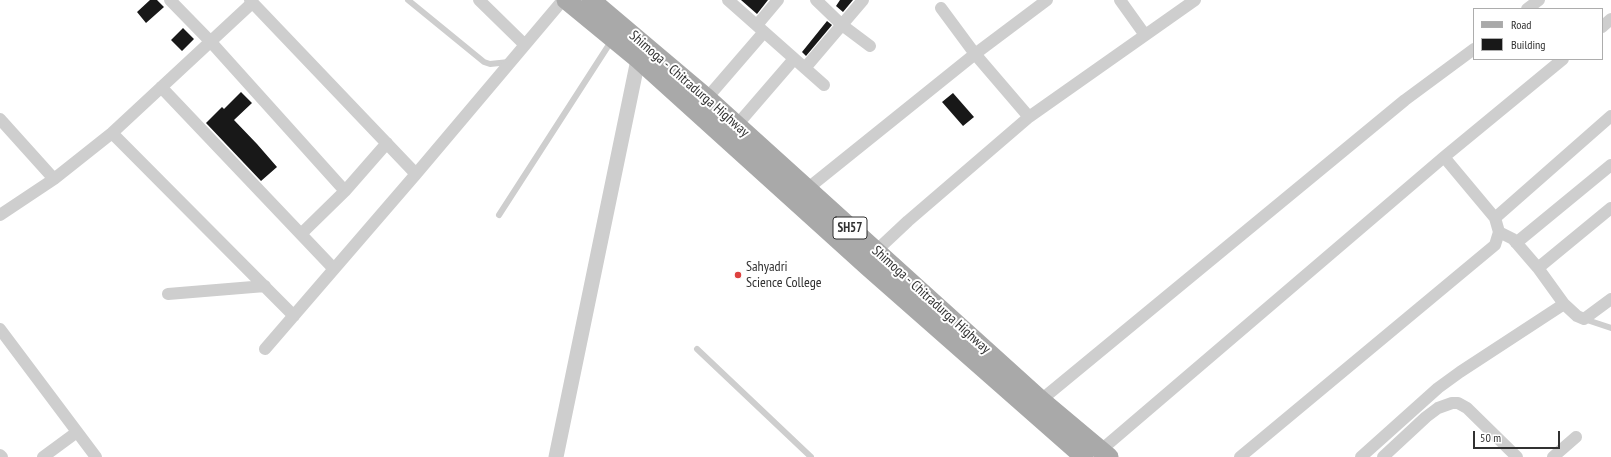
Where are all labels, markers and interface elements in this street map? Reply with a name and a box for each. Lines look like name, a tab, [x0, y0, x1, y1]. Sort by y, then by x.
legend	[1473, 8, 1603, 60]
text: Road	[1511, 17, 1531, 32]
street label: Shimoga - Chitradurga Highway	[626, 27, 752, 141]
text: Building	[1511, 37, 1546, 52]
road number: SH57	[833, 217, 867, 239]
street label: Shimoga - Chitradurga Highway	[868, 242, 994, 358]
place label: Sahyadri Science College	[746, 259, 822, 292]
marker: Sahyadri Science College	[733, 270, 743, 280]
scale bar	[1475, 423, 1562, 449]
text: 50 m	[1480, 430, 1501, 445]

